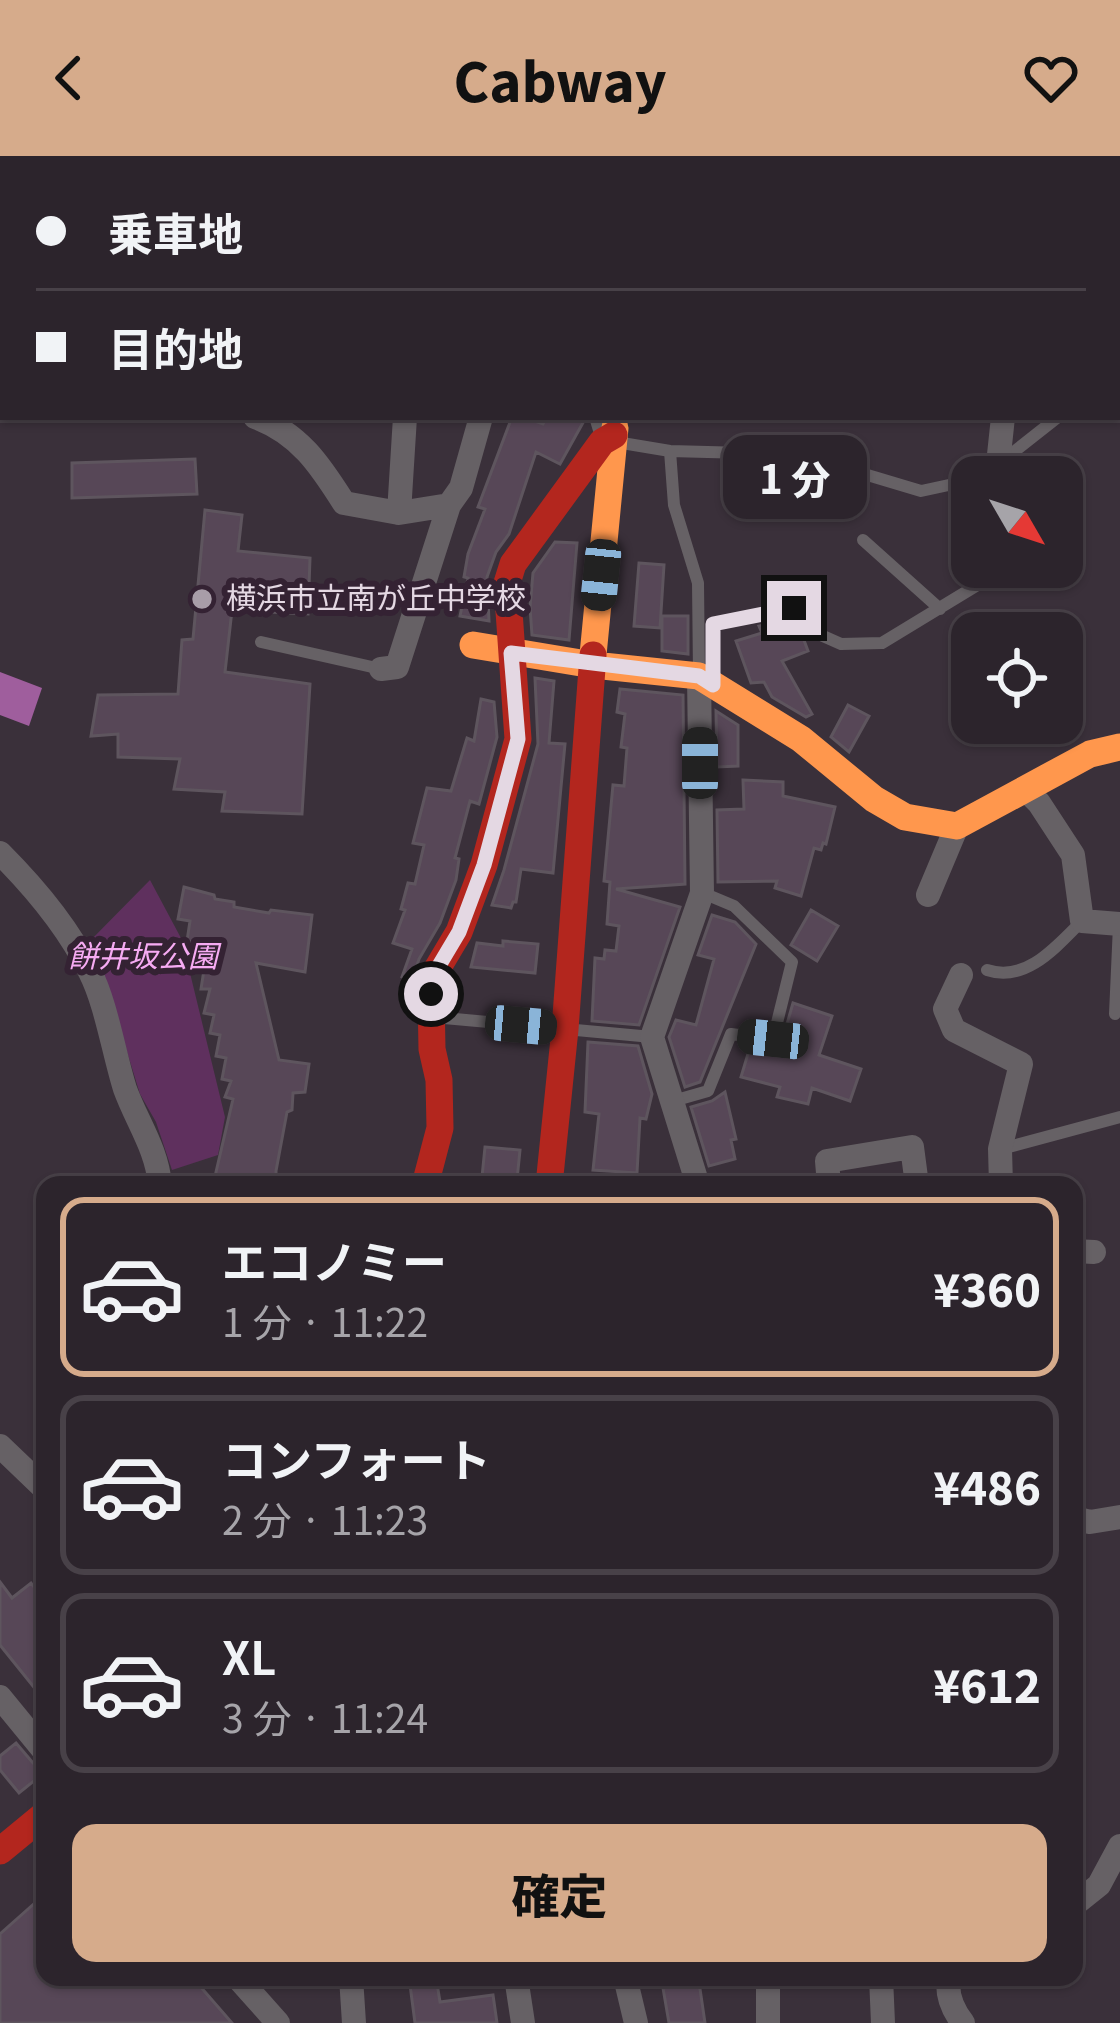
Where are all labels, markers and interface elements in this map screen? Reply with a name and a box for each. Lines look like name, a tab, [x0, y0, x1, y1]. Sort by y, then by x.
text: Cabway	[454, 39, 666, 118]
icon: back	[36, 45, 102, 111]
icon: heart	[1018, 45, 1084, 111]
text: 乗車地	[108, 199, 243, 264]
text: 目的地	[108, 314, 243, 379]
callout: 1 分	[722, 434, 866, 518]
text: 1 分	[759, 449, 831, 505]
north arrow	[951, 456, 1083, 588]
map controls	[951, 456, 1083, 744]
car	[579, 537, 623, 613]
place label: 横浜市立南が丘中学校	[226, 574, 526, 618]
route end	[767, 581, 821, 635]
marker: 横浜市立南が丘中学校	[189, 586, 215, 612]
button: locate	[951, 612, 1083, 744]
car	[682, 727, 718, 799]
park label: 餅井坂公園	[68, 932, 222, 976]
route start	[404, 967, 458, 1021]
car	[484, 1004, 558, 1046]
car	[735, 1017, 811, 1061]
text: エコノミー	[222, 1227, 447, 1292]
icon: car	[78, 1233, 186, 1341]
text: ¥360	[933, 1255, 1041, 1320]
text: 1 分 · 11:22	[222, 1292, 428, 1348]
text: コンフォート	[222, 1425, 491, 1490]
icon: car	[78, 1431, 186, 1539]
text: ¥486	[933, 1453, 1041, 1518]
text: 2 分 · 11:23	[222, 1490, 428, 1546]
text: XL	[222, 1623, 276, 1688]
icon: car	[78, 1629, 186, 1737]
text: ¥612	[933, 1651, 1041, 1716]
text: 3 分 · 11:24	[222, 1688, 428, 1744]
button: 確定	[72, 1824, 1047, 1962]

